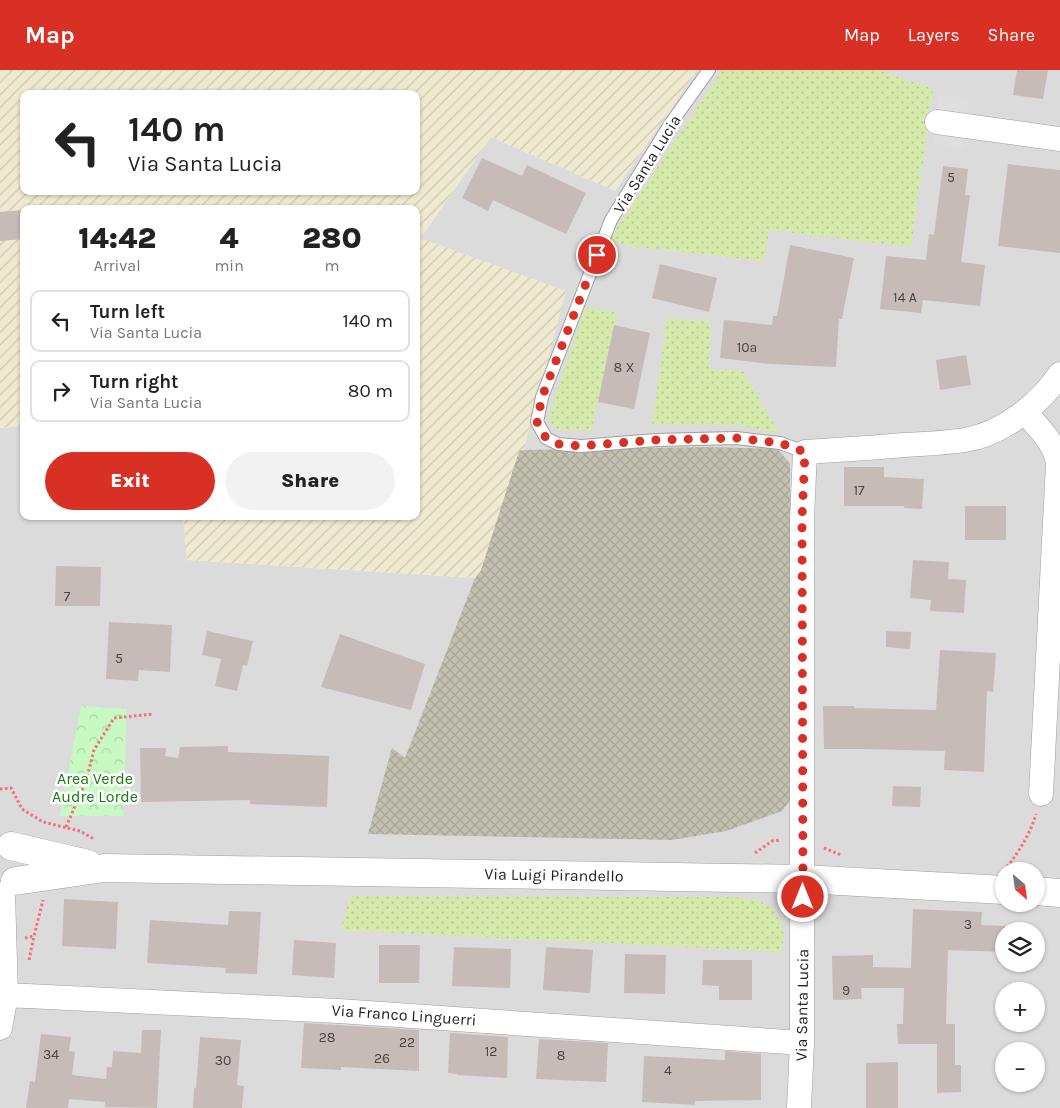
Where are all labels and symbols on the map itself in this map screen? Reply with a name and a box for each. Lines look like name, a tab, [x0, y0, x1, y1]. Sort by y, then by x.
street label: Via Santa Lucia	[609, 111, 685, 217]
house number: 5	[947, 169, 955, 186]
pin	[576, 234, 618, 276]
house number: 14 A	[893, 289, 917, 306]
house number: 10a	[737, 339, 757, 356]
house number: 8 X	[614, 359, 634, 376]
house number: 17	[853, 482, 865, 499]
house number: 7	[64, 588, 71, 605]
house number: 5	[115, 650, 123, 667]
park label: Area Verde Audre Lorde	[52, 769, 138, 806]
north arrow	[995, 862, 1045, 912]
street label: Via Luigi Pirandello	[484, 864, 624, 886]
position arrow	[776, 870, 828, 922]
house number: 3	[964, 916, 972, 933]
street label: Via Santa Lucia	[792, 949, 812, 1061]
house number: 9	[842, 982, 850, 999]
street label: Via Franco Linguerri	[331, 1000, 477, 1030]
house number: 28	[319, 1029, 335, 1046]
house number: 22	[399, 1034, 415, 1051]
house number: 12	[485, 1043, 497, 1060]
house number: 34	[43, 1046, 59, 1063]
house number: 8	[557, 1047, 565, 1064]
house number: 26	[374, 1050, 390, 1067]
house number: 30	[215, 1052, 231, 1069]
house number: 4	[664, 1062, 672, 1079]

